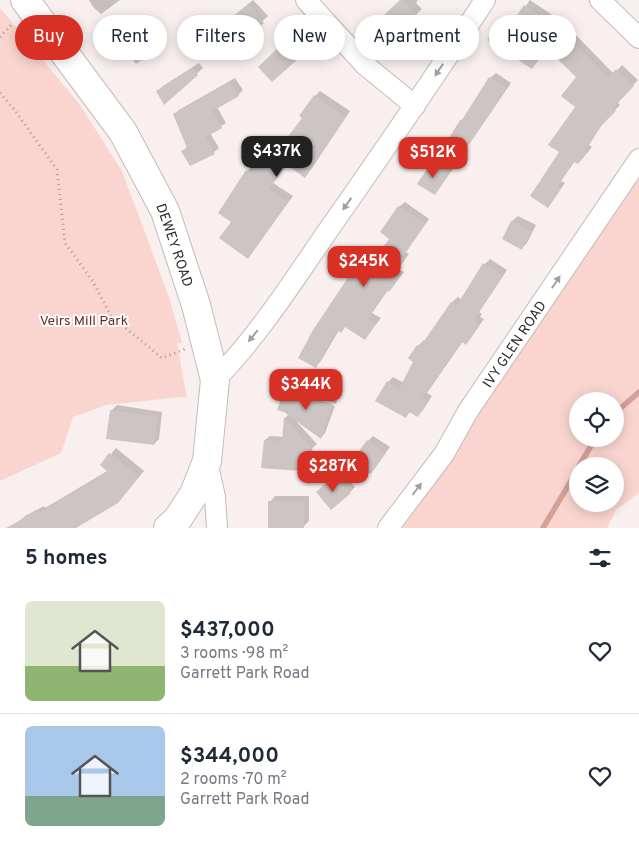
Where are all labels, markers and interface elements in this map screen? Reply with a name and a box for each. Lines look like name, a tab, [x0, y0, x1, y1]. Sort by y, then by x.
chip: Buy	[15, 15, 83, 60]
chip: Rent	[93, 15, 167, 60]
chip: Filters	[177, 15, 264, 60]
chip: New	[274, 15, 345, 60]
chip: Apartment	[355, 15, 479, 60]
chip: House	[489, 15, 576, 60]
one-way arrow	[434, 63, 444, 77]
pin: $437K	[242, 136, 312, 178]
pin: $512K	[398, 136, 468, 179]
text: $437K	[252, 142, 302, 162]
text: $512K	[410, 143, 456, 163]
one-way arrow	[342, 197, 352, 211]
street label: DEWEY ROAD	[151, 202, 196, 289]
pin: $245K	[329, 246, 399, 288]
text: $245K	[339, 252, 389, 272]
one-way arrow	[551, 275, 561, 288]
street label: IVY GLEN ROAD	[480, 298, 551, 392]
park label: Veirs Mill Park	[40, 313, 128, 330]
one-way arrow	[247, 329, 258, 342]
pin: $344K	[271, 368, 341, 411]
text: $344K	[280, 375, 332, 395]
map controls	[569, 392, 624, 512]
button: locate	[569, 392, 624, 447]
pin: $287K	[298, 450, 368, 493]
text: $287K	[308, 457, 358, 477]
button: layers	[569, 457, 624, 512]
one-way arrow	[412, 483, 423, 496]
icon: filters	[586, 544, 614, 572]
text: 5 homes	[25, 545, 108, 572]
text: $437,000	[180, 617, 275, 644]
icon: home	[65, 621, 125, 681]
icon: heart	[586, 637, 614, 665]
text: 3 rooms · 98 m²	[180, 644, 288, 664]
text: Garrett Park Road	[180, 664, 310, 684]
text: $344,000	[180, 743, 279, 770]
icon: home	[65, 746, 125, 806]
icon: heart	[586, 762, 614, 790]
text: 2 rooms · 70 m²	[180, 770, 287, 790]
text: Garrett Park Road	[180, 790, 310, 810]

